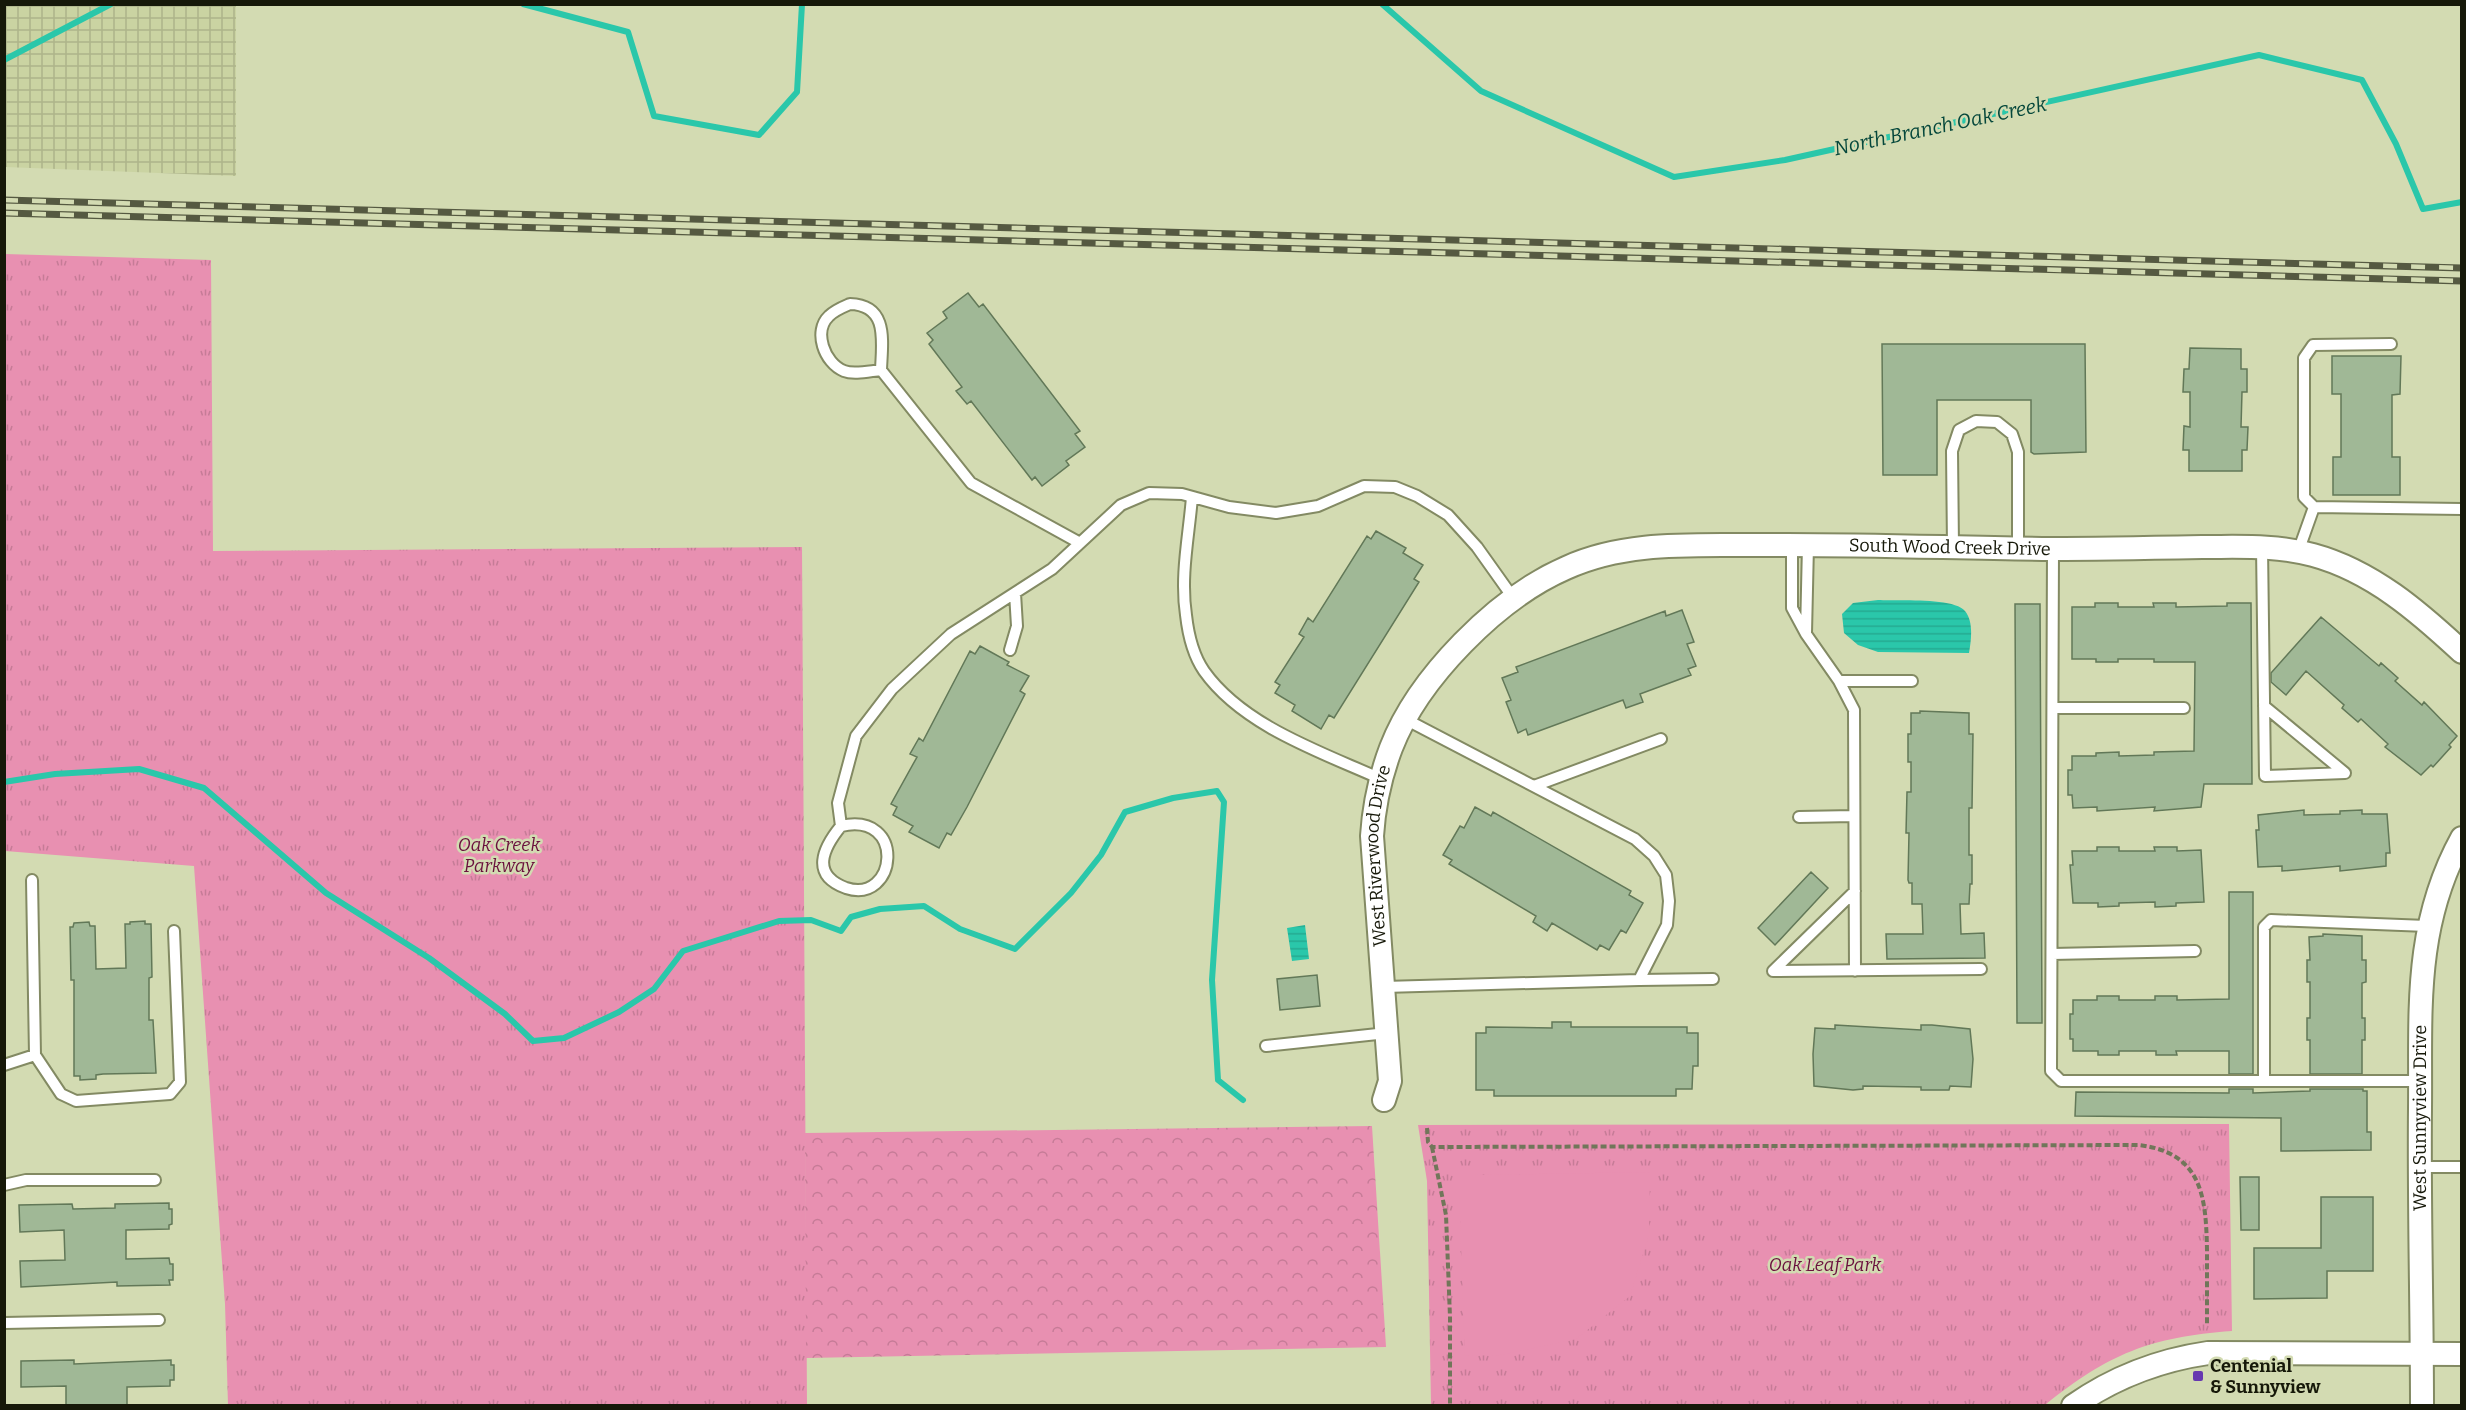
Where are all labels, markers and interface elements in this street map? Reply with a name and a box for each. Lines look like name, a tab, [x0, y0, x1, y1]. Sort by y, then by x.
water label: North Branch Oak Creek	[1831, 92, 2049, 160]
street label: South Wood Creek Drive	[1849, 534, 2051, 560]
street label: West Riverwood Drive	[1361, 762, 1395, 948]
park label: Oak Creek Parkway	[458, 834, 540, 877]
street label: West Sunnyview Drive	[2409, 1025, 2431, 1211]
park label: Oak Leaf Park	[1769, 1254, 1882, 1276]
place label: Centenial & Sunnyview	[2210, 1355, 2321, 1398]
marker: Centenial & Sunnyview	[2191, 1369, 2205, 1383]

